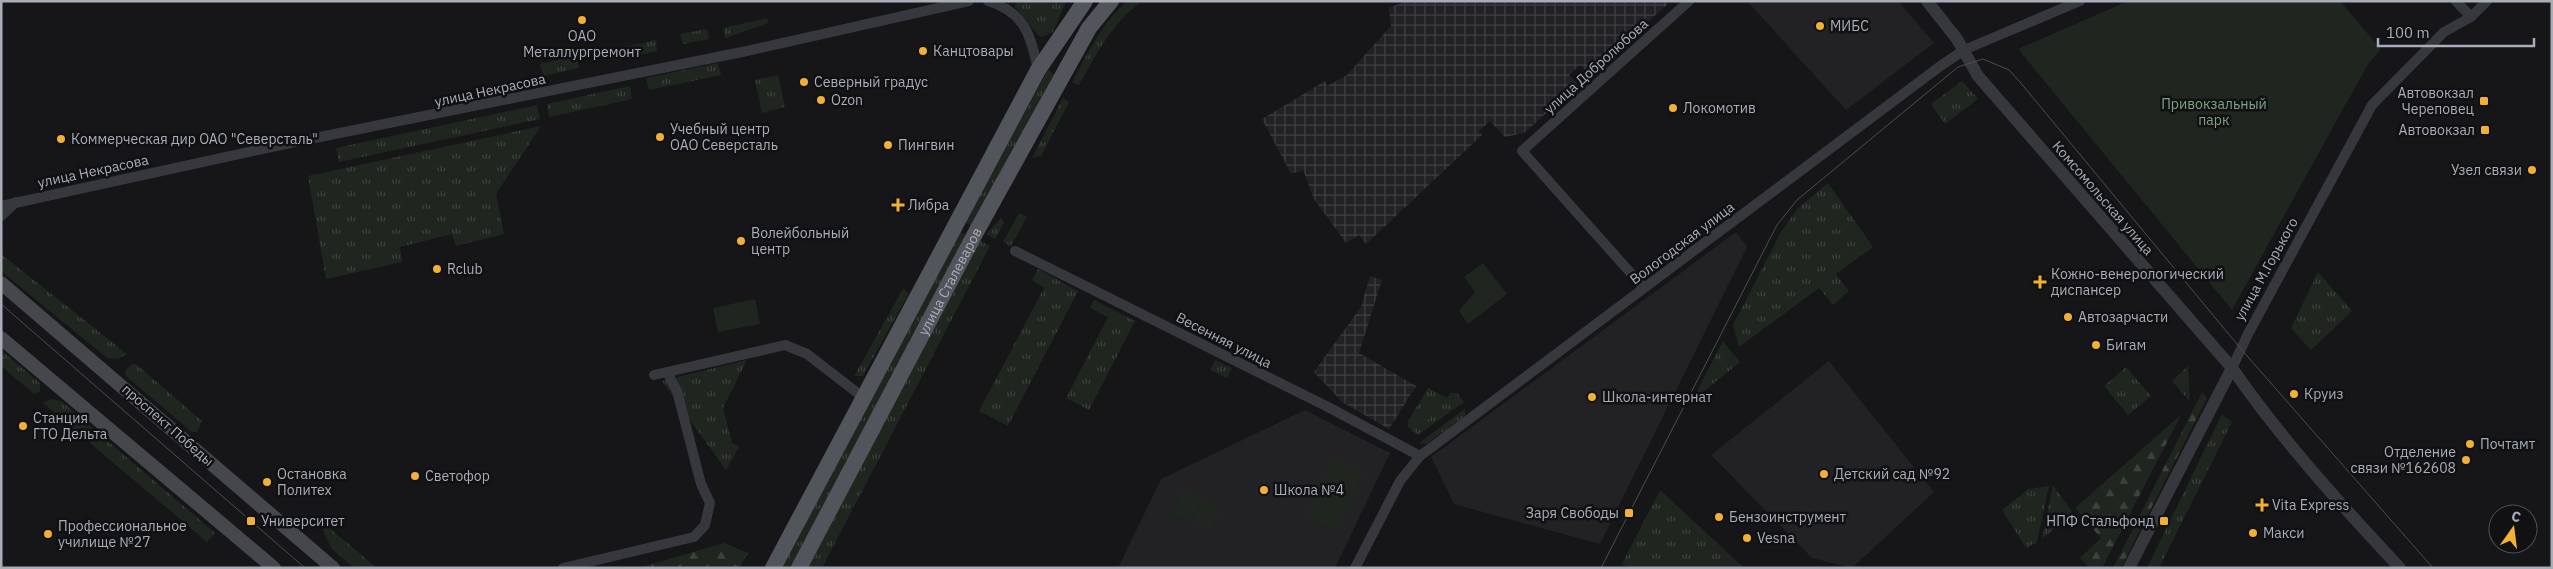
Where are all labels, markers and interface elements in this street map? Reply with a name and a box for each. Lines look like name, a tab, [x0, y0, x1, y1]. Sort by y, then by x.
marker: OAO Металлургремонт	[576, 14, 588, 26]
street label: улица Добролюбова	[1540, 14, 1652, 117]
scale bar	[2378, 15, 2534, 47]
place label: МИБС	[1830, 17, 1869, 35]
marker: МИБС	[1814, 20, 1826, 32]
text: 100 m	[2386, 23, 2430, 42]
place label: OAO Металлургремонт	[523, 27, 641, 61]
place label: Канцтовары	[933, 42, 1014, 60]
marker: Канцтовары	[917, 45, 929, 57]
street label: улица Некрасова	[433, 69, 548, 111]
place label: Северный градус	[814, 73, 928, 91]
marker: Северный градус	[798, 76, 810, 88]
place label: Автовокзал Череповец	[2397, 84, 2475, 118]
place label: Ozon	[831, 91, 863, 109]
marker: Ozon	[815, 94, 827, 106]
park label: Привокзальный парк	[2161, 95, 2267, 129]
marker: Автовокзал Череповец	[2478, 95, 2490, 107]
place label: Локомотив	[1683, 99, 1756, 117]
marker: Локомотив	[1667, 102, 1679, 114]
place label: Учебный центр ОАО Северсталь	[670, 120, 778, 154]
place label: Автовокзал	[2398, 121, 2475, 139]
marker: Автовокзал	[2479, 124, 2491, 136]
place label: Коммерческая дир ОАО "Северсталь"	[71, 130, 318, 148]
marker: Учебный центр ОАО Северсталь	[654, 131, 666, 143]
marker: Коммерческая дир ОАО "Северсталь"	[55, 133, 67, 145]
place label: Пингвин	[898, 136, 955, 154]
street label: Комсомольская улица	[2048, 137, 2158, 259]
marker: Пингвин	[882, 139, 894, 151]
street label: улица Некрасова	[36, 150, 151, 192]
place label: Узел связи	[2451, 161, 2522, 179]
marker: Узел связи	[2526, 164, 2538, 176]
place label: Либра	[908, 196, 950, 214]
street label: Вологодская улица	[1626, 197, 1738, 288]
marker: Либра	[892, 199, 904, 211]
street label: улица М.Горького	[2230, 214, 2302, 324]
place label: Волейбольный центр	[751, 224, 849, 258]
street label: улица Сталеваров	[914, 224, 986, 338]
marker: Волейбольный центр	[735, 235, 747, 247]
place label: Rclub	[447, 260, 483, 278]
marker: Rclub	[431, 263, 443, 275]
place label: Кожно-венерологический диспансер	[2051, 265, 2224, 299]
marker: Кожно-венерологический диспансер	[2033, 275, 2047, 289]
street label: Весенняя улица	[1173, 308, 1275, 372]
place label: Автозарчасти	[2078, 308, 2168, 326]
marker: Автозарчасти	[2062, 311, 2074, 323]
place label: Бигам	[2106, 336, 2146, 354]
marker: Бигам	[2090, 339, 2102, 351]
street label: проспект Победы	[118, 380, 218, 470]
place label: Круиз	[2304, 385, 2344, 403]
place label: Школа-интернат	[1602, 388, 1713, 406]
marker: Круиз	[2288, 388, 2300, 400]
marker: Школа-интернат	[1586, 391, 1598, 403]
place label: Станция ГТО Дельта	[33, 409, 108, 443]
marker: Станция ГТО Дельта	[17, 420, 29, 432]
place label: Почтамт	[2480, 435, 2536, 453]
marker: Почтамт	[2464, 438, 2476, 450]
place label: Отделение связи №162608	[2350, 443, 2456, 477]
marker: Отделение связи №162608	[2460, 454, 2472, 466]
place label: Остановка Политех	[277, 465, 347, 499]
place label: Детский сад №92	[1834, 465, 1950, 483]
place label: Светофор	[425, 467, 490, 485]
marker: Детский сад №92	[1818, 468, 1830, 480]
marker: Светофор	[409, 470, 421, 482]
marker: Остановка Политех	[261, 476, 273, 488]
place label: Школа №4	[1274, 481, 1344, 499]
marker: Школа №4	[1258, 484, 1270, 496]
place label: Vita Express	[2272, 496, 2350, 514]
marker: Vita Express	[2256, 499, 2268, 511]
place label: Заря Свободы	[1526, 504, 1619, 522]
north arrow	[2488, 504, 2538, 554]
marker: Заря Свободы	[1623, 507, 1635, 519]
text: С	[2510, 507, 2523, 526]
place label: Бензоинструмент	[1729, 508, 1847, 526]
marker: Бензоинструмент	[1713, 511, 1725, 523]
place label: Университет	[261, 512, 345, 530]
place label: НПФ Стальфонд	[2046, 512, 2154, 530]
marker: Университет	[245, 515, 257, 527]
marker: НПФ Стальфонд	[2158, 515, 2170, 527]
place label: Профессиональное училище №27	[58, 517, 187, 551]
place label: Макси	[2263, 524, 2305, 542]
marker: Макси	[2247, 527, 2259, 539]
marker: Профессиональное училище №27	[42, 528, 54, 540]
place label: Vesna	[1757, 529, 1796, 547]
marker: Vesna	[1741, 532, 1753, 544]

